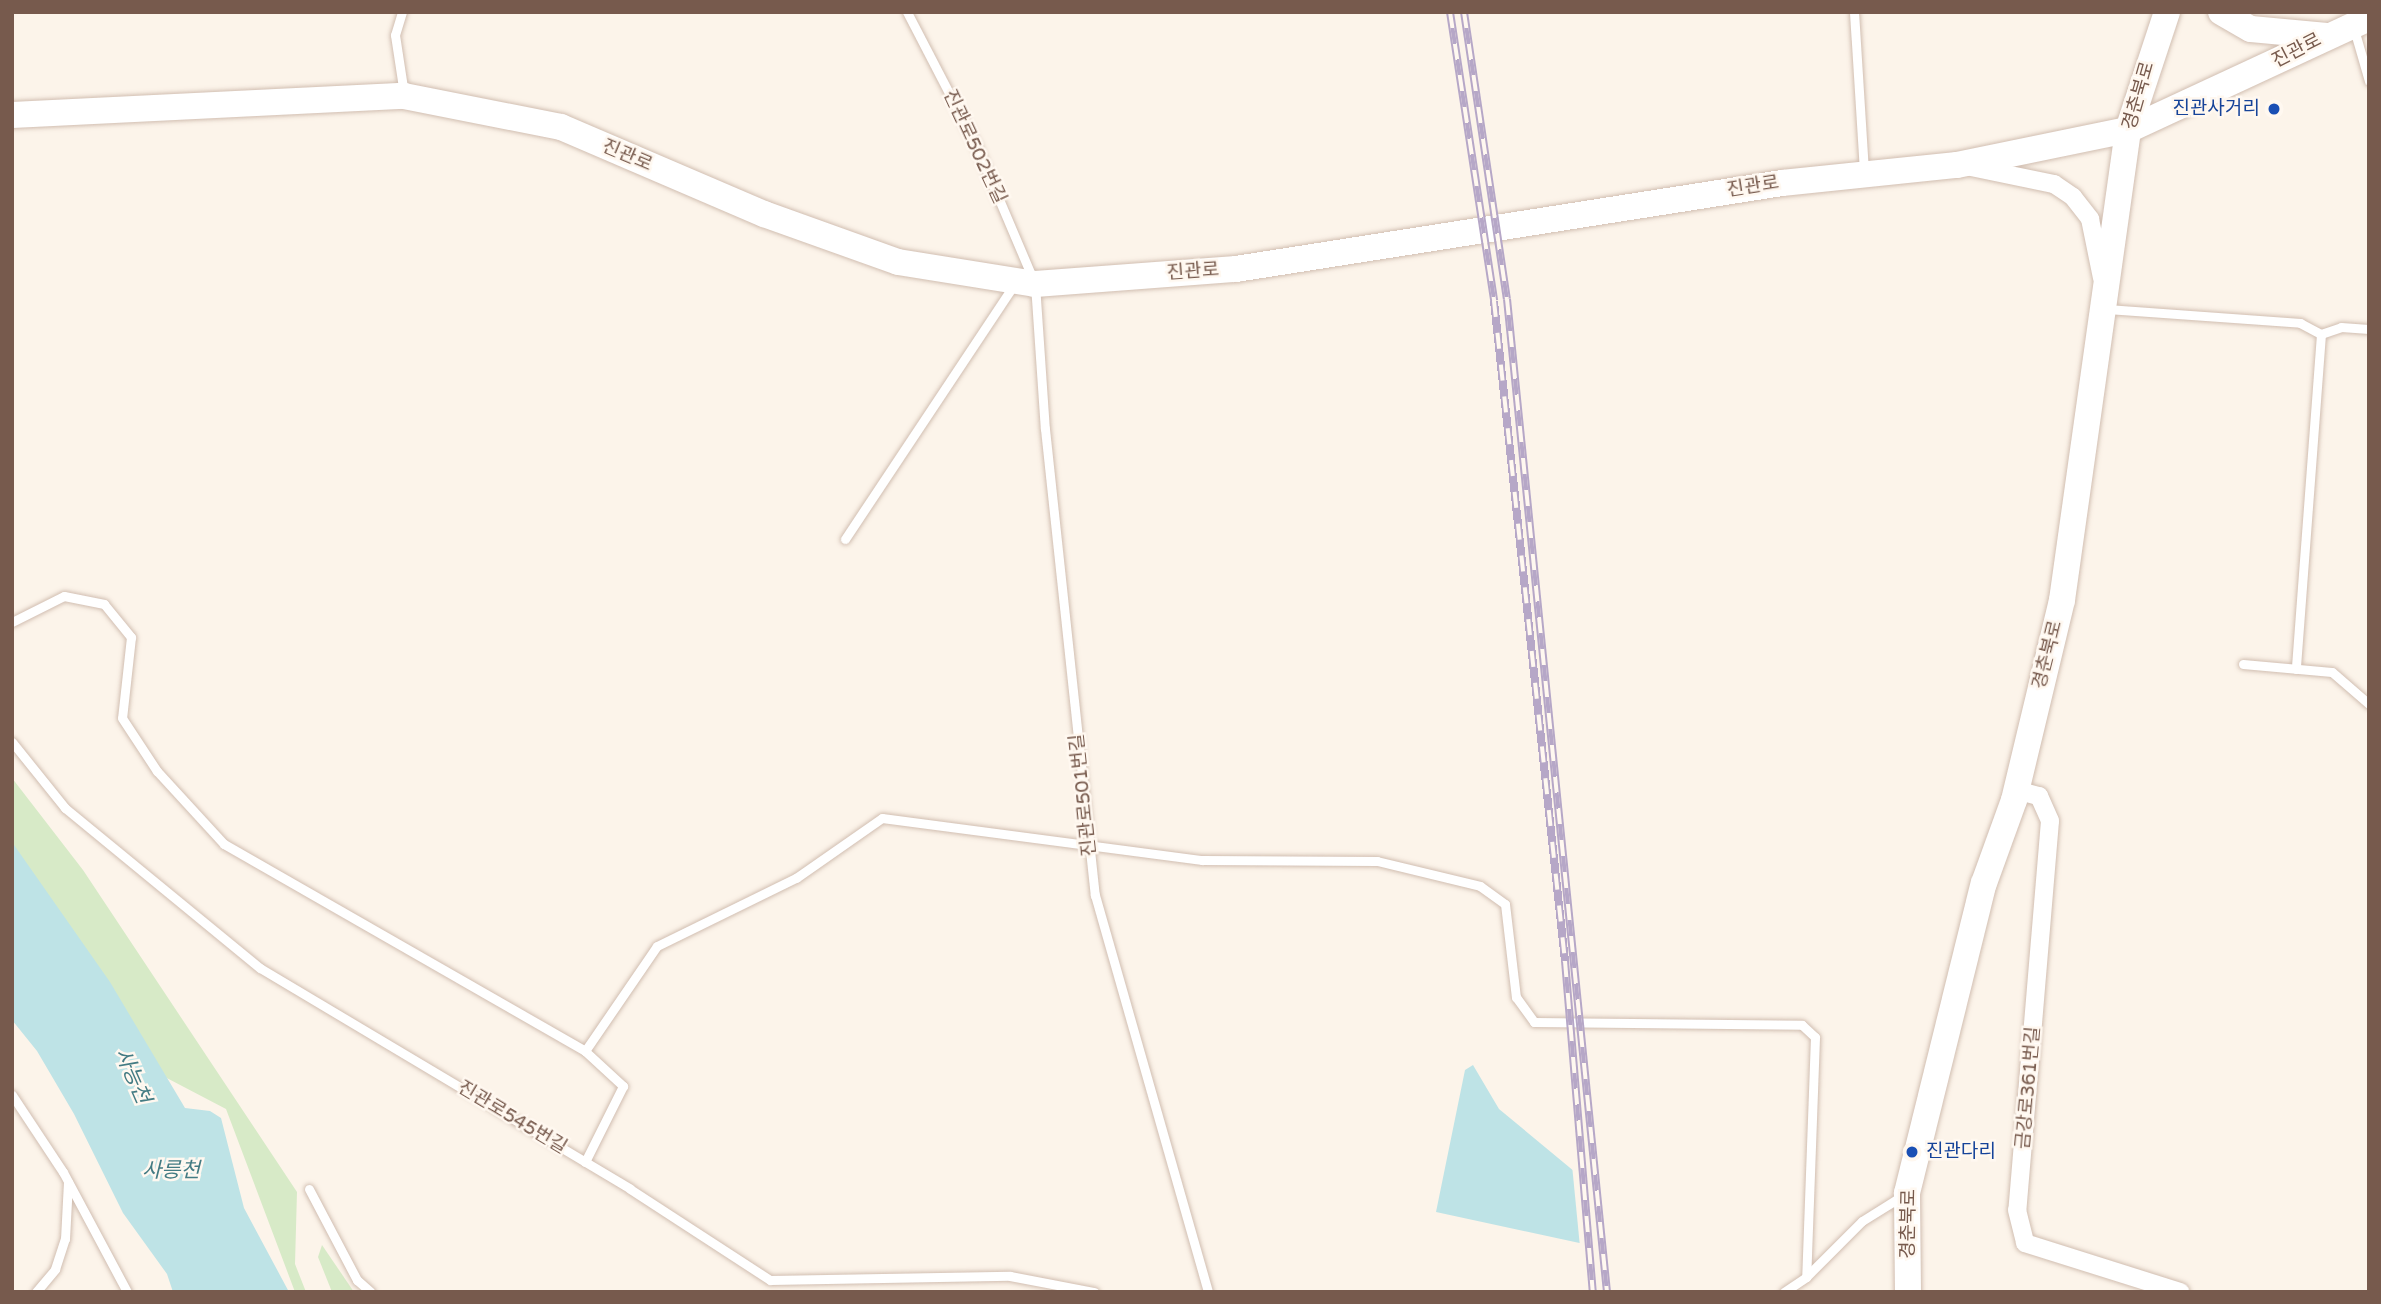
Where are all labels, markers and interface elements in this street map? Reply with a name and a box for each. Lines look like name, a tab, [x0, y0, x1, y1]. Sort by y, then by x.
street label: 진관로	[2268, 29, 2326, 73]
street label: 경춘북로	[2118, 59, 2160, 133]
street label: 진관로502번길	[938, 86, 1010, 208]
place label: 진관사거리	[2173, 98, 2260, 120]
marker: 진관사거리	[2266, 101, 2282, 117]
street label: 진관로	[598, 135, 656, 177]
street label: 진관로	[1725, 172, 1781, 202]
street label: 진관로	[1166, 259, 1220, 285]
street label: 경춘북로	[2028, 618, 2068, 692]
street label: 진관로501번길	[1066, 733, 1102, 857]
street label: 금강로361번길	[2012, 1026, 2046, 1150]
water label: 사능천	[109, 1044, 155, 1108]
street label: 진관로545번길	[453, 1077, 571, 1159]
place label: 진관다리	[1926, 1141, 1996, 1163]
marker: 진관다리	[1904, 1144, 1920, 1160]
water label: 사릉천	[142, 1158, 200, 1184]
street label: 경춘북로	[1897, 1189, 1921, 1259]

